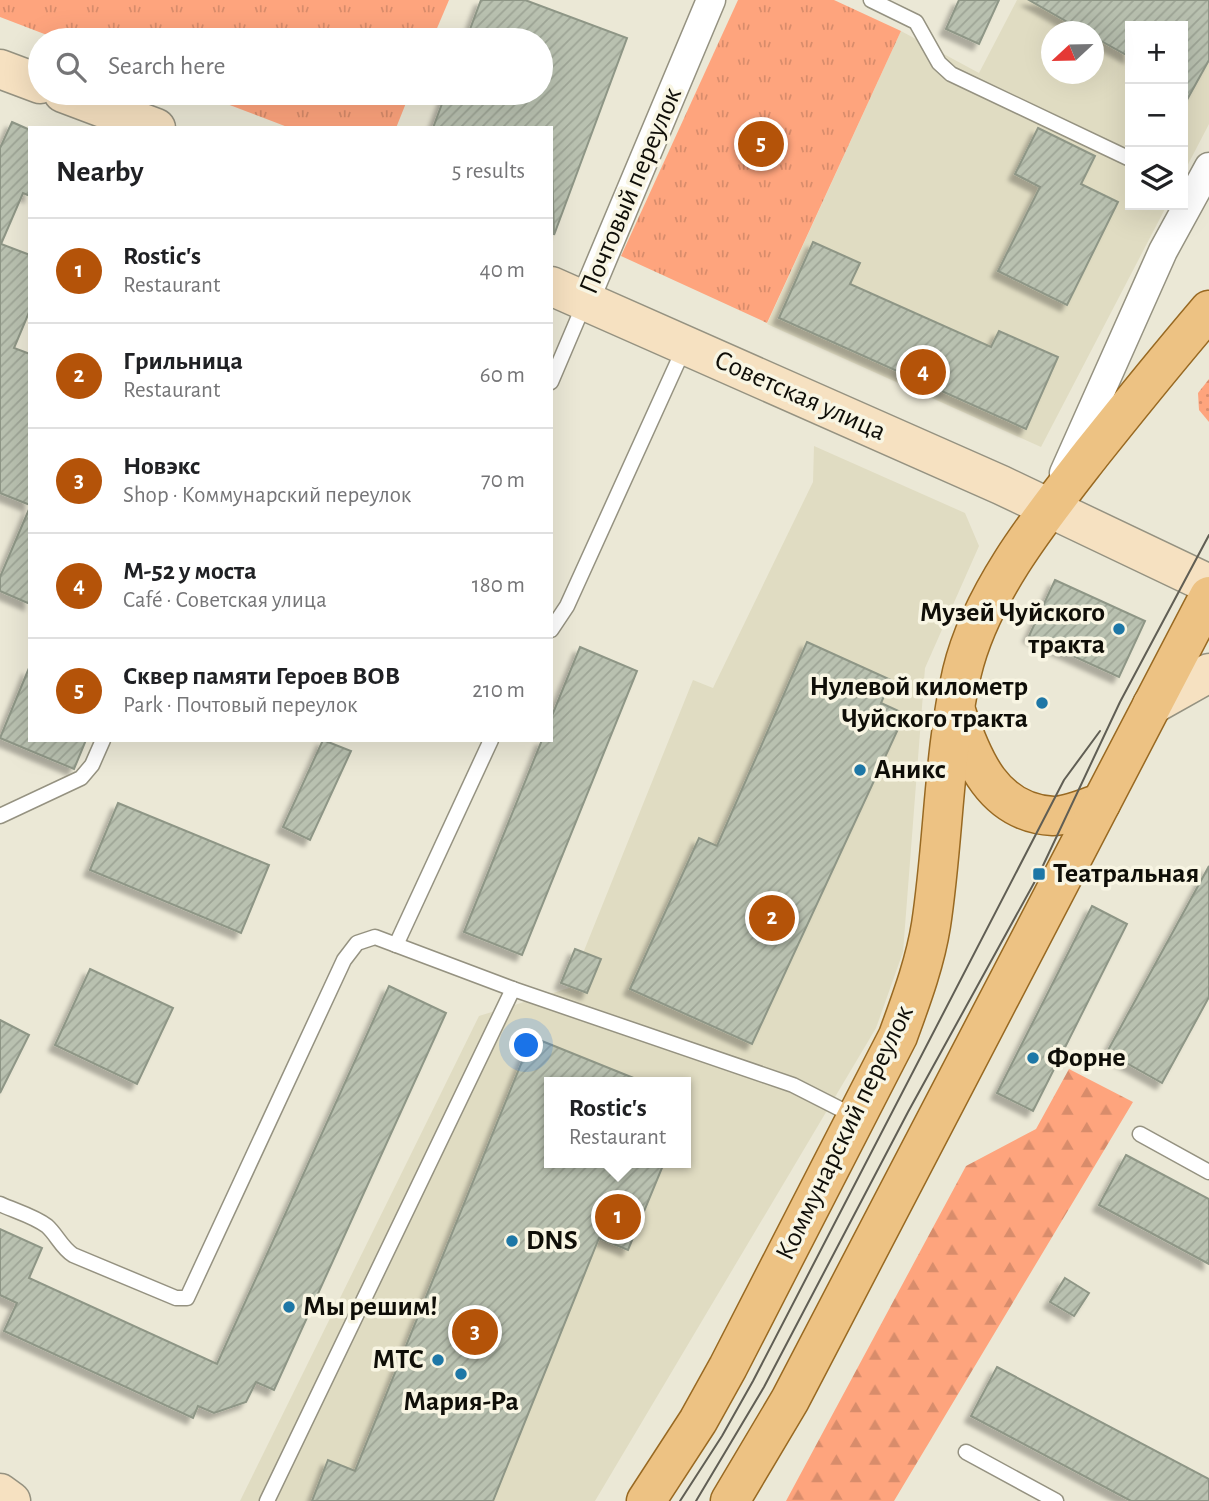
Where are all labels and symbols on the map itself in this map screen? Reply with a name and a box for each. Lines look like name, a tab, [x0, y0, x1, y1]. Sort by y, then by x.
north arrow	[1041, 21, 1104, 84]
street label: Почтовый переулок	[575, 83, 687, 298]
pin: 5	[738, 118, 784, 170]
street label: Советская улица	[710, 346, 890, 446]
pin: 4	[900, 346, 946, 398]
place label: Музей Чуйского тракта	[920, 599, 1105, 659]
marker: Музей Чуйского тракта	[1111, 621, 1127, 637]
place label: Нулевой километр Чуйского тракта	[810, 673, 1028, 733]
marker: Нулевой километр Чуйского тракта	[1034, 695, 1050, 711]
place label: Аникс	[874, 756, 946, 784]
marker: Аникс	[852, 762, 868, 778]
place label: Театральная	[1053, 860, 1199, 888]
marker: Театральная	[1031, 866, 1047, 882]
pin: 2	[749, 892, 795, 944]
street label: Коммунарский переулок	[771, 1001, 919, 1265]
your location	[509, 1028, 543, 1062]
place label: Форне	[1047, 1044, 1126, 1072]
marker: Форне	[1025, 1050, 1041, 1066]
pin: 1	[595, 1191, 641, 1243]
place label: DNS	[526, 1227, 578, 1255]
marker: DNS	[504, 1233, 520, 1249]
place label: Мы решим!	[303, 1293, 438, 1321]
marker: Мы решим!	[281, 1299, 297, 1315]
pin: 3	[452, 1306, 498, 1358]
place label: МТС	[373, 1346, 424, 1374]
marker: МТС	[430, 1352, 446, 1368]
marker: Мария-Ра	[453, 1366, 469, 1382]
place label: Мария-Ра	[403, 1388, 519, 1416]

